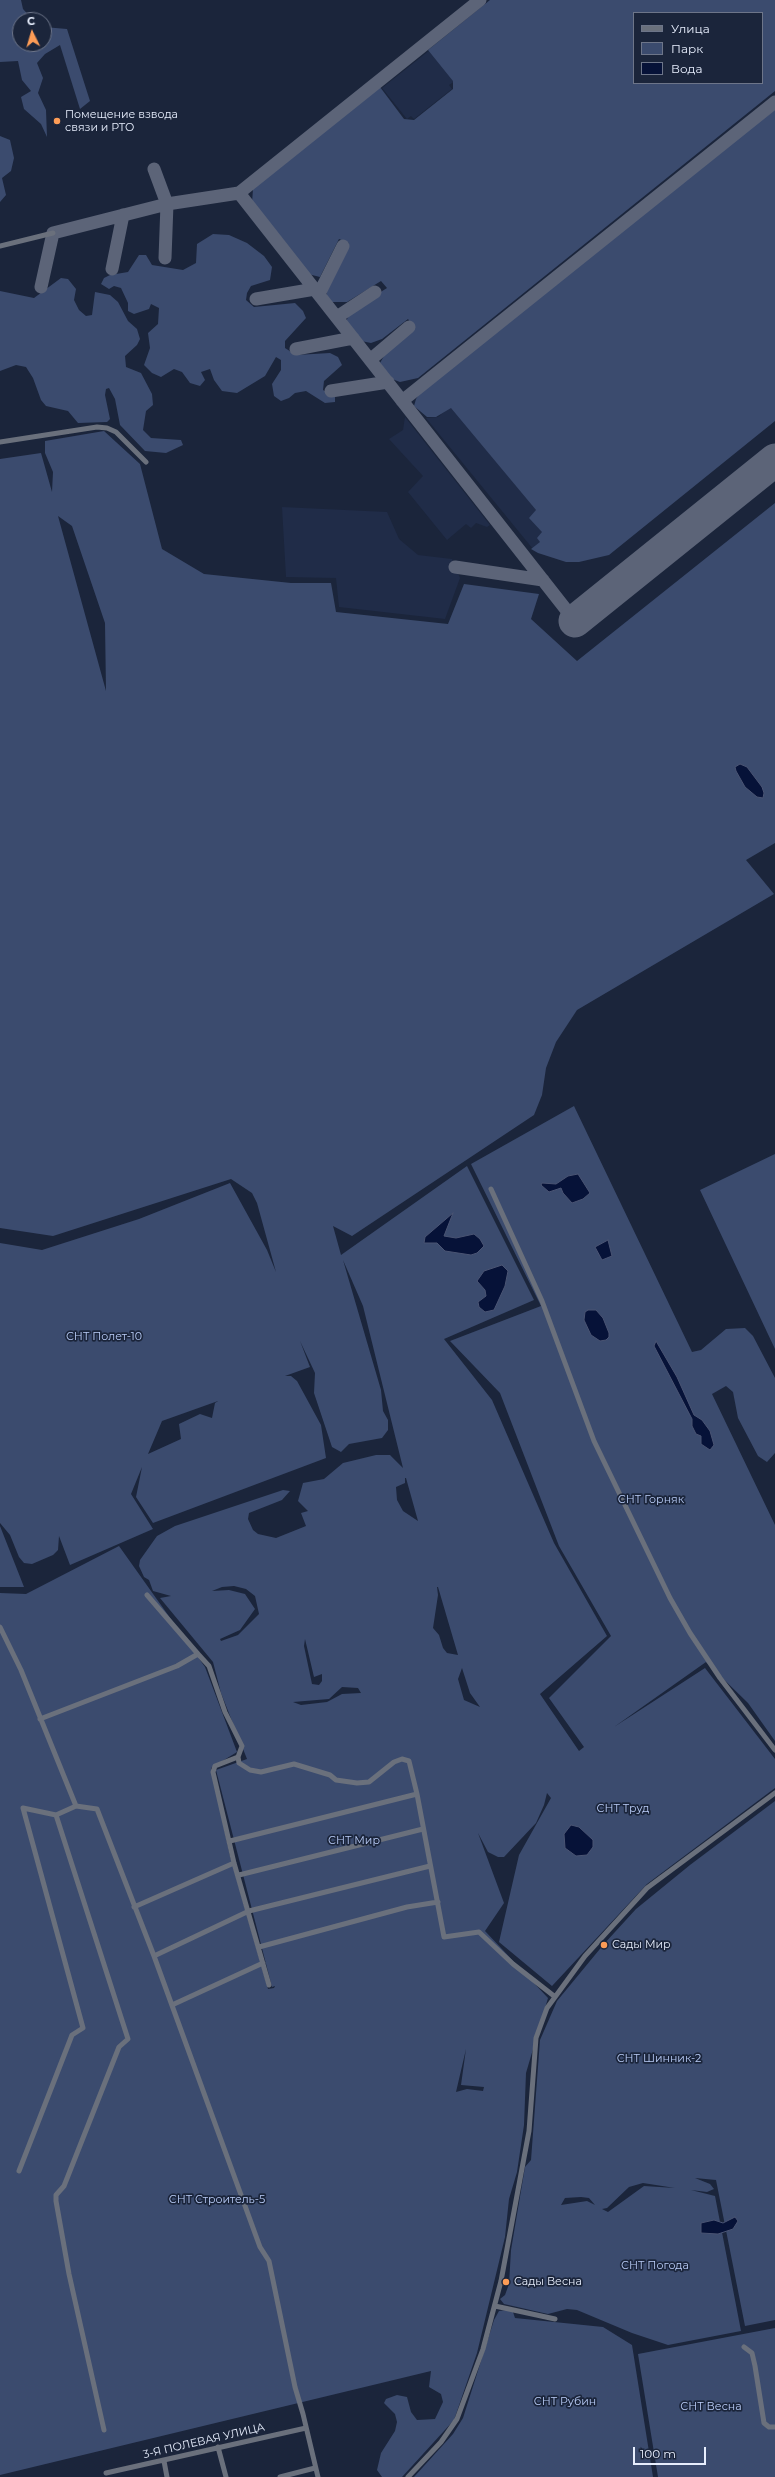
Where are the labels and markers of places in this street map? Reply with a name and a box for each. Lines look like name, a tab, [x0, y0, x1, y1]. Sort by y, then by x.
place label: Помещение взвода связи и РТО	[65, 108, 178, 134]
marker: Помещение взвода связи и РТО	[52, 116, 62, 126]
place label: Сады Мир	[612, 1938, 671, 1952]
marker: Сады Мир	[599, 1940, 609, 1950]
place label: Сады Весна	[514, 2275, 582, 2289]
marker: Сады Весна	[501, 2277, 511, 2287]

